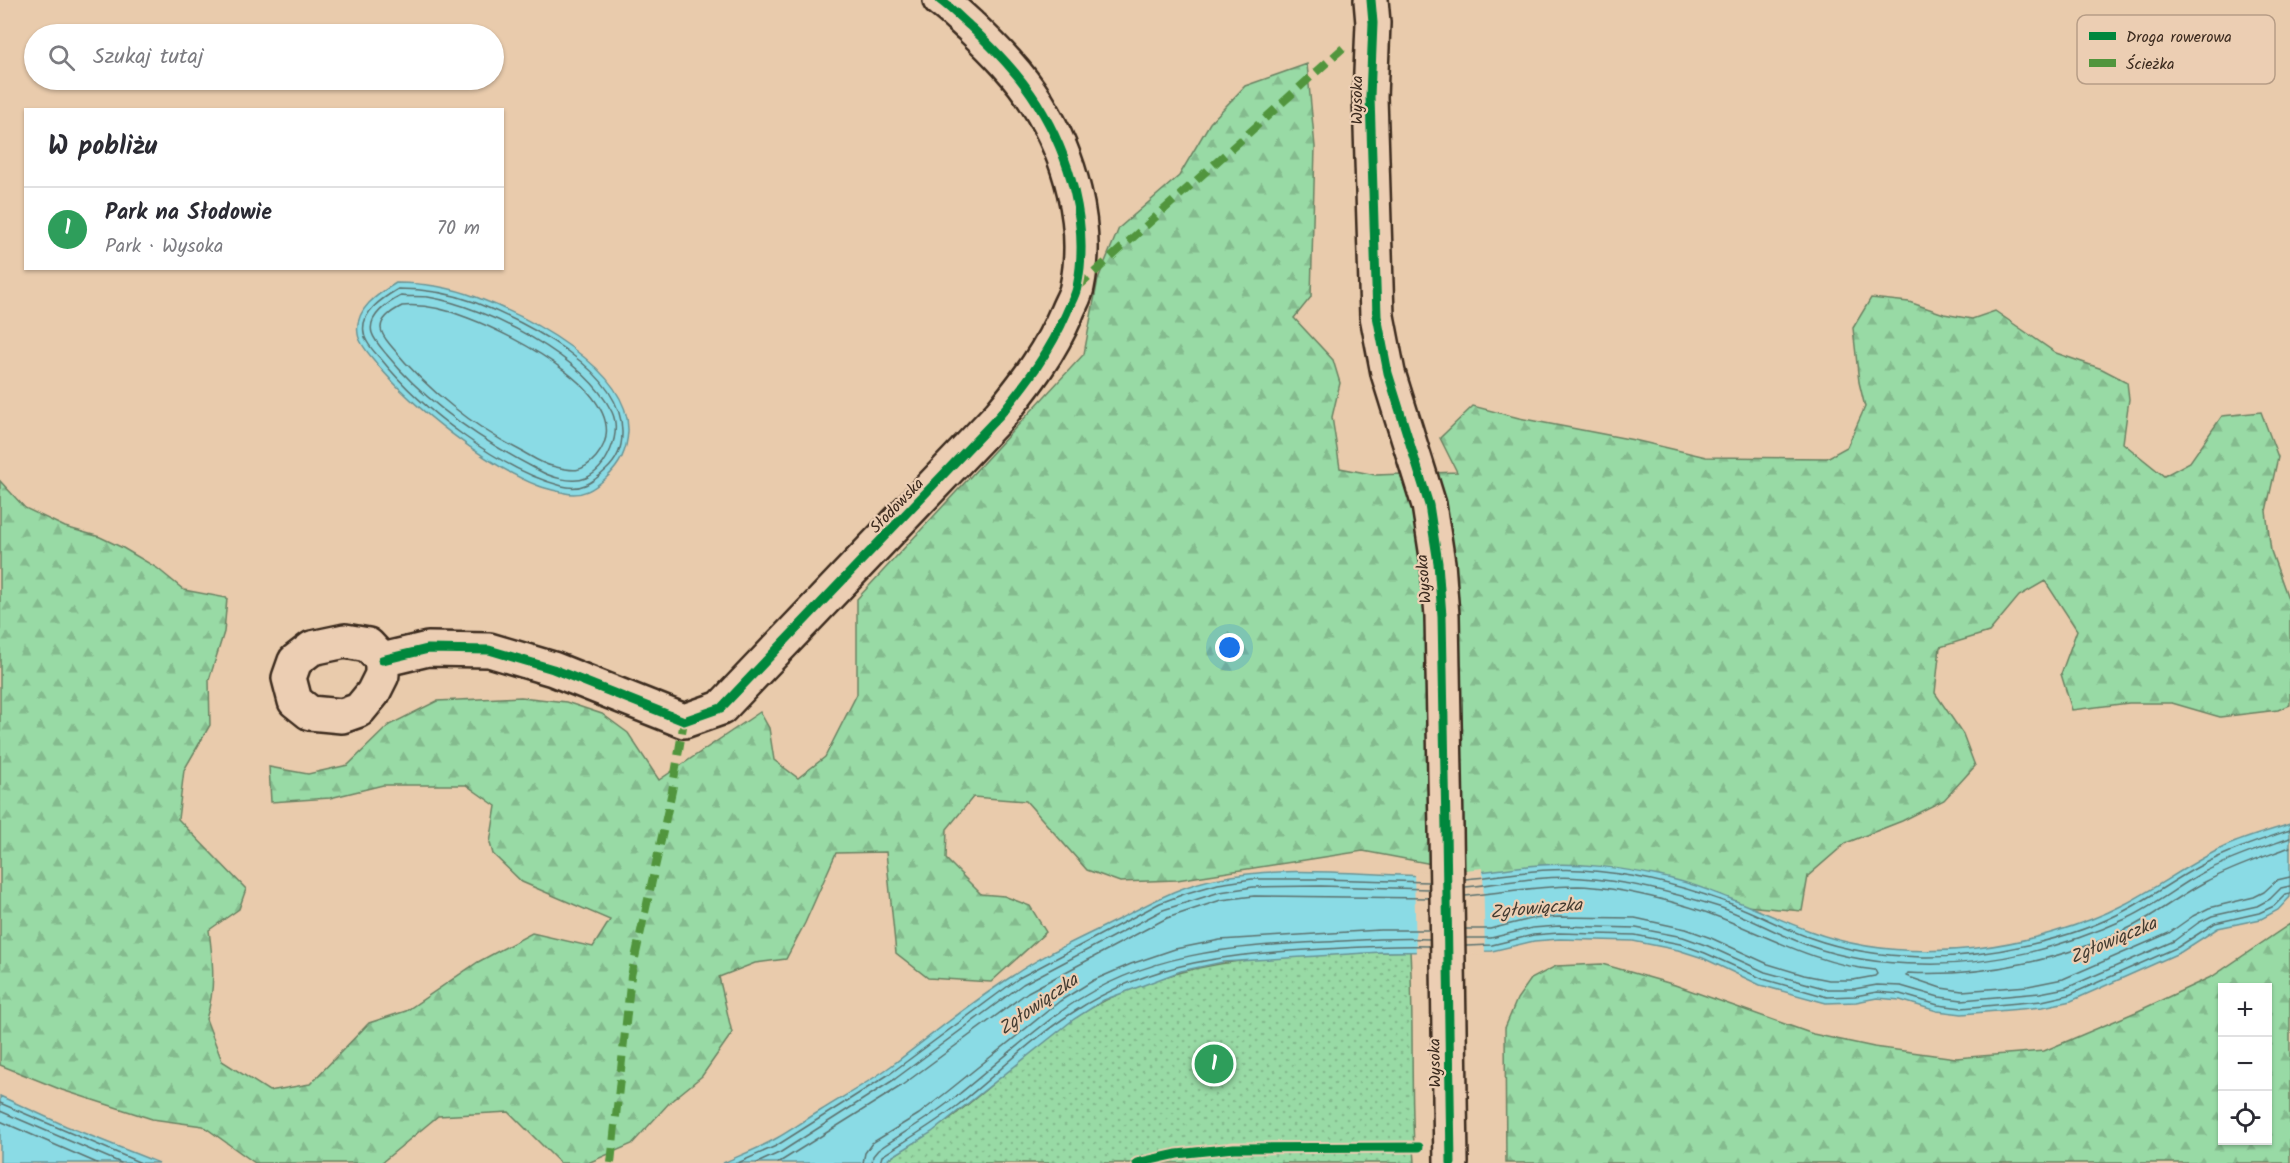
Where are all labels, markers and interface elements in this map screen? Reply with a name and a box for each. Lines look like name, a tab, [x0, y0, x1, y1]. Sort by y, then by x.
legend	[2077, 15, 2275, 84]
search box	[24, 24, 504, 90]
text: Droga rowerowa	[2126, 25, 2232, 50]
text: Szukaj tutaj	[93, 40, 204, 75]
icon: search	[45, 41, 78, 74]
text: Ścieżka	[2126, 52, 2174, 77]
street label: Wysoka	[1345, 75, 1370, 125]
text: W pobliżu	[48, 126, 157, 168]
text: Park na Słodowie	[105, 196, 272, 231]
text: 1	[64, 213, 71, 245]
text: 70 m	[437, 213, 480, 245]
text: Park · Wysoka	[105, 231, 223, 263]
street label: Słodowska	[864, 472, 930, 540]
street label: Wysoka	[1410, 553, 1439, 604]
your location	[1215, 633, 1244, 662]
water label: Zgłowiączka	[1489, 891, 1585, 928]
water label: Zgłowiączka	[2066, 909, 2163, 973]
water label: Zgłowiączka	[993, 966, 1086, 1044]
map controls	[2218, 983, 2272, 1145]
button: +	[2218, 983, 2272, 1037]
button: −	[2218, 1037, 2272, 1091]
street label: Wysoka	[1423, 1038, 1448, 1088]
pin: 1	[1194, 1042, 1234, 1086]
button: locate	[2218, 1091, 2272, 1145]

